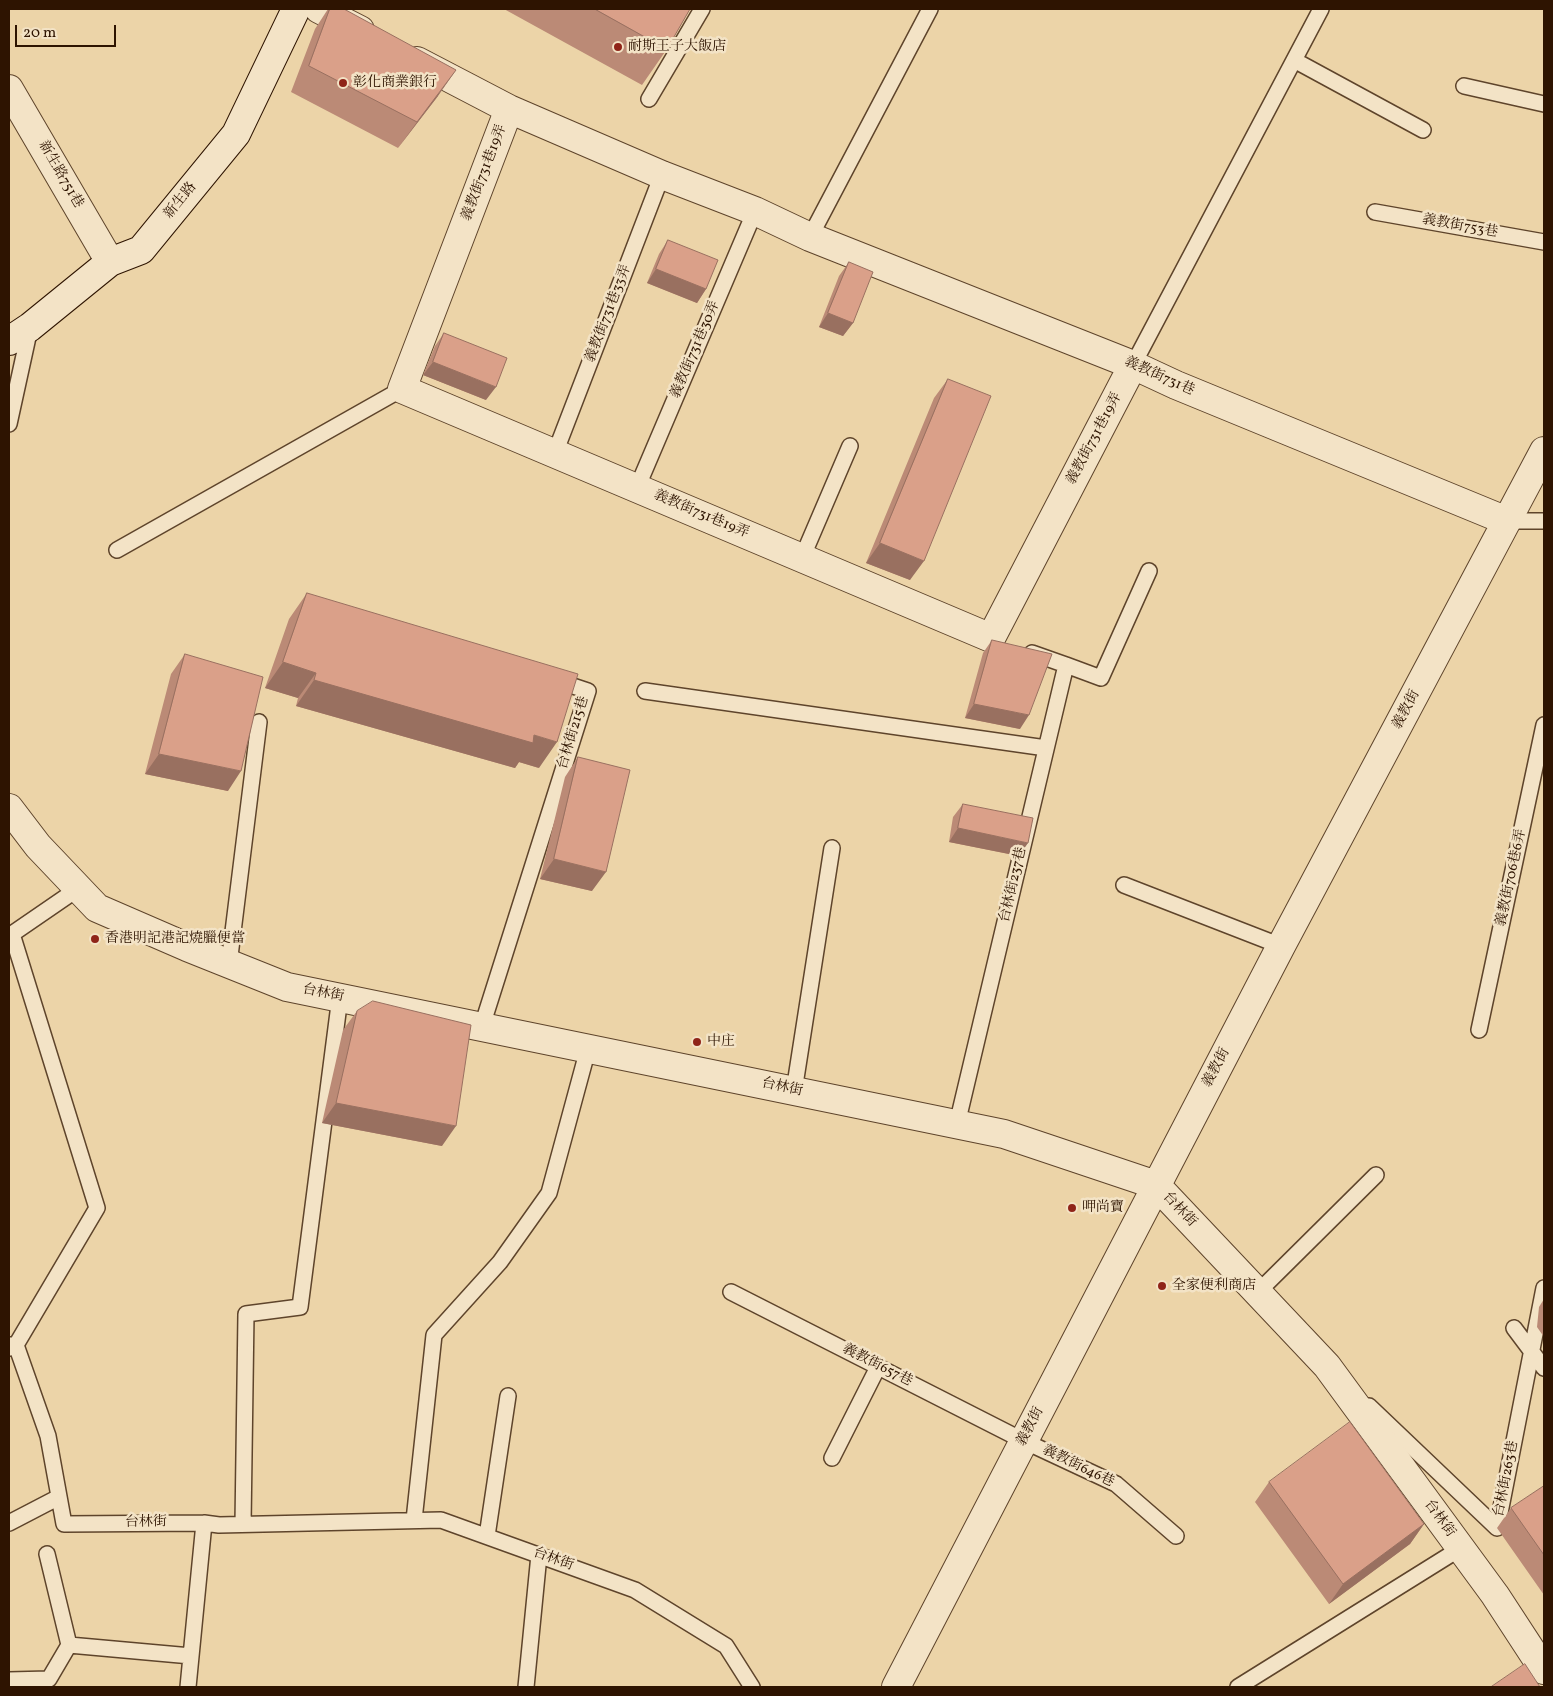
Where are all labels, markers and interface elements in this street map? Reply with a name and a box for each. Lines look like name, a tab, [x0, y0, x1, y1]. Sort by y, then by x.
scale bar	[18, 15, 119, 47]
text: 20 m	[23, 23, 56, 44]
place label: 耐斯王子大飯店	[628, 39, 726, 55]
marker: 耐斯王子大飯店	[612, 41, 624, 53]
place label: 彰化商業銀行	[353, 75, 437, 91]
marker: 彰化商業銀行	[337, 77, 349, 89]
street label: 義教街731巷19弄	[459, 123, 511, 223]
street label: 新生路751巷	[34, 138, 86, 212]
street label: 新生路	[161, 179, 201, 223]
street label: 義教街753巷	[1421, 212, 1499, 242]
street label: 義教街731巷33弄	[583, 263, 635, 365]
street label: 義教街731巷30弄	[668, 299, 724, 401]
street label: 義教街731巷	[1121, 354, 1197, 400]
street label: 義教街731巷19弄	[1064, 390, 1126, 488]
street label: 義教街731巷19弄	[651, 487, 751, 543]
street label: 義教街	[1390, 688, 1424, 732]
street label: 台林街215巷	[555, 694, 593, 772]
street label: 義教街706巷6弄	[1493, 828, 1531, 928]
street label: 台林街237巷	[997, 846, 1031, 924]
place label: 香港明記港記燒臘便當	[105, 931, 245, 947]
marker: 香港明記港記燒臘便當	[89, 933, 101, 945]
street label: 台林街	[301, 982, 345, 1006]
place label: 中庄	[707, 1034, 735, 1050]
marker: 中庄	[691, 1036, 703, 1048]
street label: 義教街	[1200, 1046, 1234, 1090]
street label: 台林街	[760, 1075, 804, 1101]
street label: 台林街	[1159, 1189, 1199, 1231]
place label: 呷尚寶	[1082, 1200, 1124, 1216]
marker: 呷尚寶	[1066, 1202, 1078, 1214]
place label: 全家便利商店	[1172, 1278, 1256, 1294]
marker: 全家便利商店	[1156, 1280, 1168, 1292]
street label: 義教街657巷	[839, 1341, 915, 1391]
street label: 義教街	[1014, 1404, 1048, 1450]
street label: 台林街263巷	[1491, 1439, 1523, 1519]
street label: 義教街646巷	[1039, 1442, 1117, 1492]
street label: 台林街	[1420, 1497, 1458, 1541]
street label: 台林街	[125, 1514, 167, 1532]
street label: 台林街	[530, 1545, 576, 1575]

